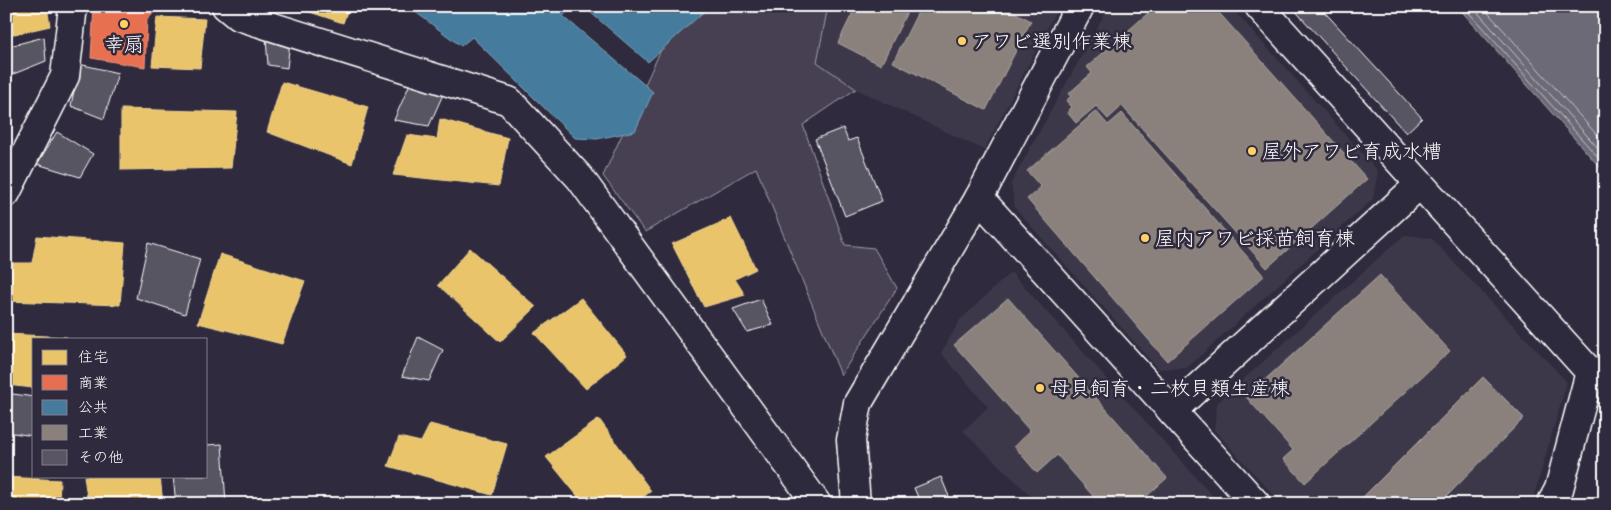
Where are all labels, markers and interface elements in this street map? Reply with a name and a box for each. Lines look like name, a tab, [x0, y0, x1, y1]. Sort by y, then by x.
marker: 幸扇	[118, 18, 130, 30]
place label: アワビ選別作業棟	[972, 29, 1132, 54]
place label: 幸扇	[104, 32, 144, 57]
marker: アワビ選別作業棟	[956, 35, 968, 47]
place label: 屋外アワビ育成水槽	[1262, 139, 1442, 164]
marker: 屋外アワビ育成水槽	[1246, 145, 1258, 157]
place label: 屋内アワビ採苗飼育棟	[1155, 226, 1355, 251]
marker: 屋内アワビ採苗飼育棟	[1139, 232, 1151, 244]
legend	[32, 338, 208, 478]
text: 住宅	[78, 348, 108, 367]
text: 商業	[78, 374, 108, 393]
place label: 母貝飼育・二枚貝類生産棟	[1050, 376, 1290, 401]
marker: 母貝飼育・二枚貝類生産棟	[1034, 382, 1046, 394]
text: 公共	[78, 398, 108, 417]
text: 工業	[78, 424, 108, 443]
text: その他	[78, 448, 123, 467]

